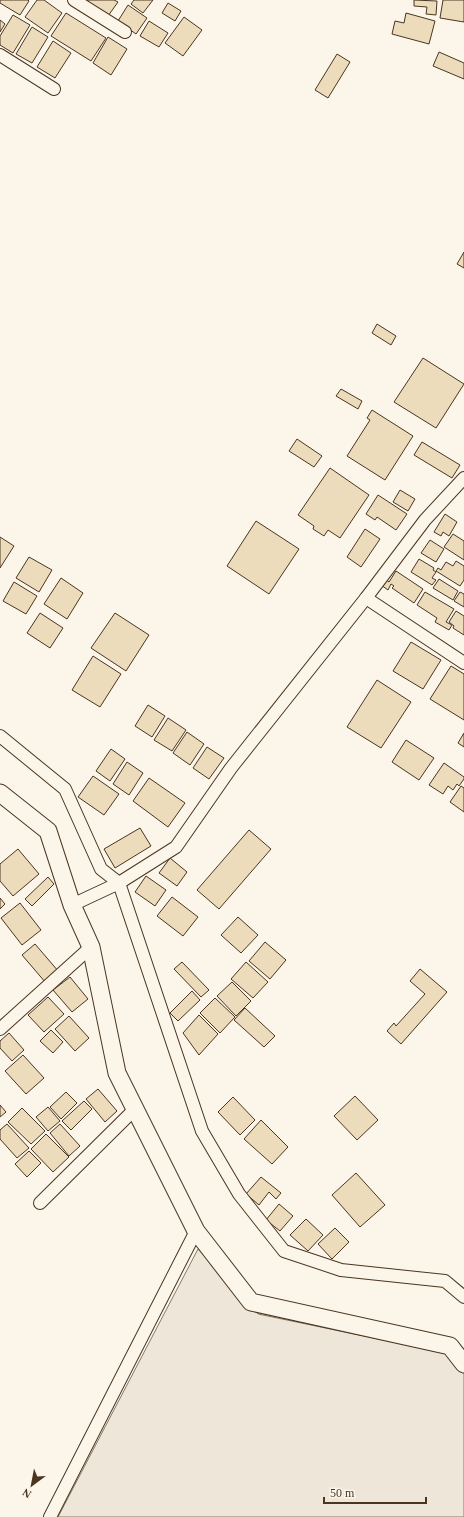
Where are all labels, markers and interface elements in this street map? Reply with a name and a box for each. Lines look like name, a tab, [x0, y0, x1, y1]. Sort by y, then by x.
north arrow	[12, 1465, 52, 1505]
scale bar	[324, 1479, 426, 1505]
text: N	[20, 1486, 33, 1501]
text: 50 m	[330, 1486, 355, 1500]

